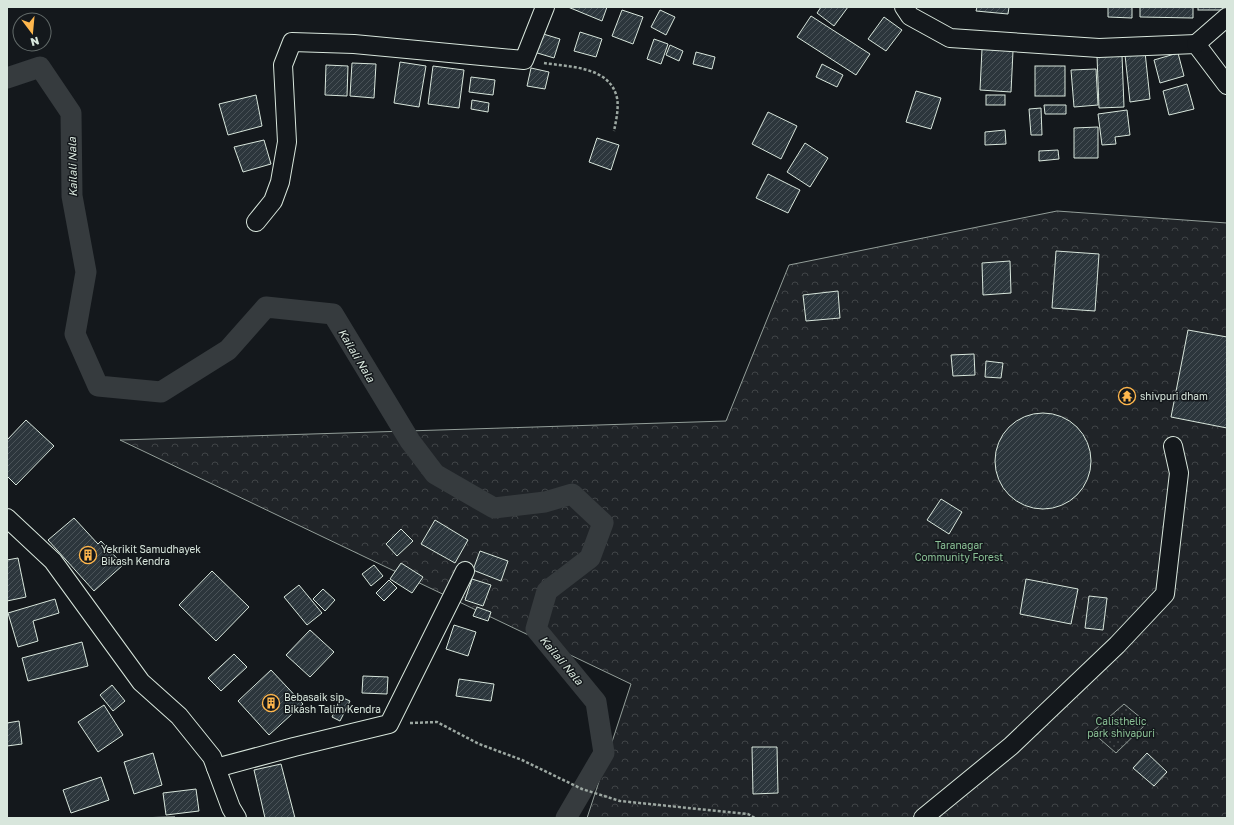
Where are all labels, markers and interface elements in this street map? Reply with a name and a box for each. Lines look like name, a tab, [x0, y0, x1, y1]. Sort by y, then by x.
north arrow	[12, 12, 52, 52]
text: N	[29, 35, 41, 49]
water label: Kailali Nala	[65, 136, 79, 197]
water label: Kailali Nala	[336, 326, 378, 385]
temple icon: shivpuri dham	[1117, 386, 1137, 406]
place label: shivpuri dham	[1140, 390, 1208, 402]
park label: Taranagar Community Forest	[915, 539, 1003, 563]
place label: Yekrikit Samudhayek Bikash Kendra	[101, 543, 201, 567]
building icon: Yekrikit Samudhayek Bikash Kendra	[78, 545, 98, 565]
water label: Kailali Nala	[538, 633, 587, 688]
place label: Bebasaik sip Bikash Talim Kendra	[284, 691, 381, 715]
building icon: Bebasaik sip Bikash Talim Kendra	[261, 693, 281, 713]
park label: Calisthelic park shivapuri	[1087, 715, 1155, 739]

